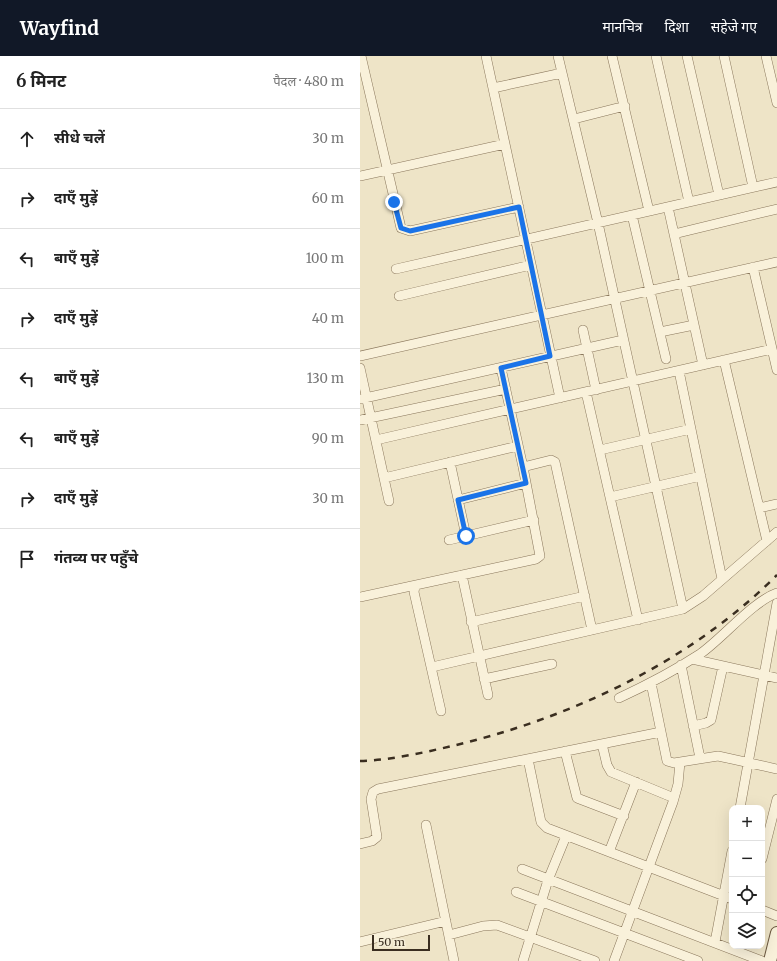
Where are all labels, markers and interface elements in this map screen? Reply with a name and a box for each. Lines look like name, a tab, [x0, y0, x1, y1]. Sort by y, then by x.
text: Wayfind	[20, 16, 99, 40]
text: मानचित्र	[603, 18, 643, 36]
text: दिशा	[665, 18, 689, 36]
text: सहेजे गए	[711, 18, 757, 36]
text: 6 मिनट	[16, 70, 66, 92]
text: पैदल · 480 m	[273, 73, 344, 90]
icon: ahead	[16, 128, 38, 150]
text: सीधे चलें	[54, 128, 105, 147]
text: 30 m	[312, 130, 344, 147]
icon: right	[16, 188, 38, 210]
text: दाएँ मुड़ें	[54, 188, 98, 207]
text: 60 m	[312, 190, 344, 207]
route end	[385, 193, 403, 211]
icon: left	[16, 248, 38, 270]
text: बाएँ मुड़ें	[54, 248, 99, 267]
text: 100 m	[306, 250, 344, 267]
icon: right	[16, 308, 38, 330]
text: दाएँ मुड़ें	[54, 308, 98, 327]
text: 40 m	[312, 310, 344, 327]
icon: left	[16, 368, 38, 390]
text: बाएँ मुड़ें	[54, 368, 99, 387]
text: 130 m	[307, 370, 344, 387]
icon: left	[16, 428, 38, 450]
text: बाएँ मुड़ें	[54, 428, 99, 447]
text: 90 m	[312, 430, 344, 447]
icon: right	[16, 488, 38, 510]
text: दाएँ मुड़ें	[54, 488, 98, 507]
text: 30 m	[312, 490, 344, 507]
route start	[457, 527, 475, 545]
icon: arrive	[16, 548, 38, 570]
text: गंतव्य पर पहुँचे	[54, 548, 138, 567]
map controls	[729, 805, 765, 949]
button: +	[729, 805, 765, 841]
button: −	[729, 841, 765, 877]
button: locate	[729, 877, 765, 913]
button: layers	[729, 913, 765, 949]
scale bar	[372, 933, 430, 952]
text: 50 m	[378, 935, 405, 949]

